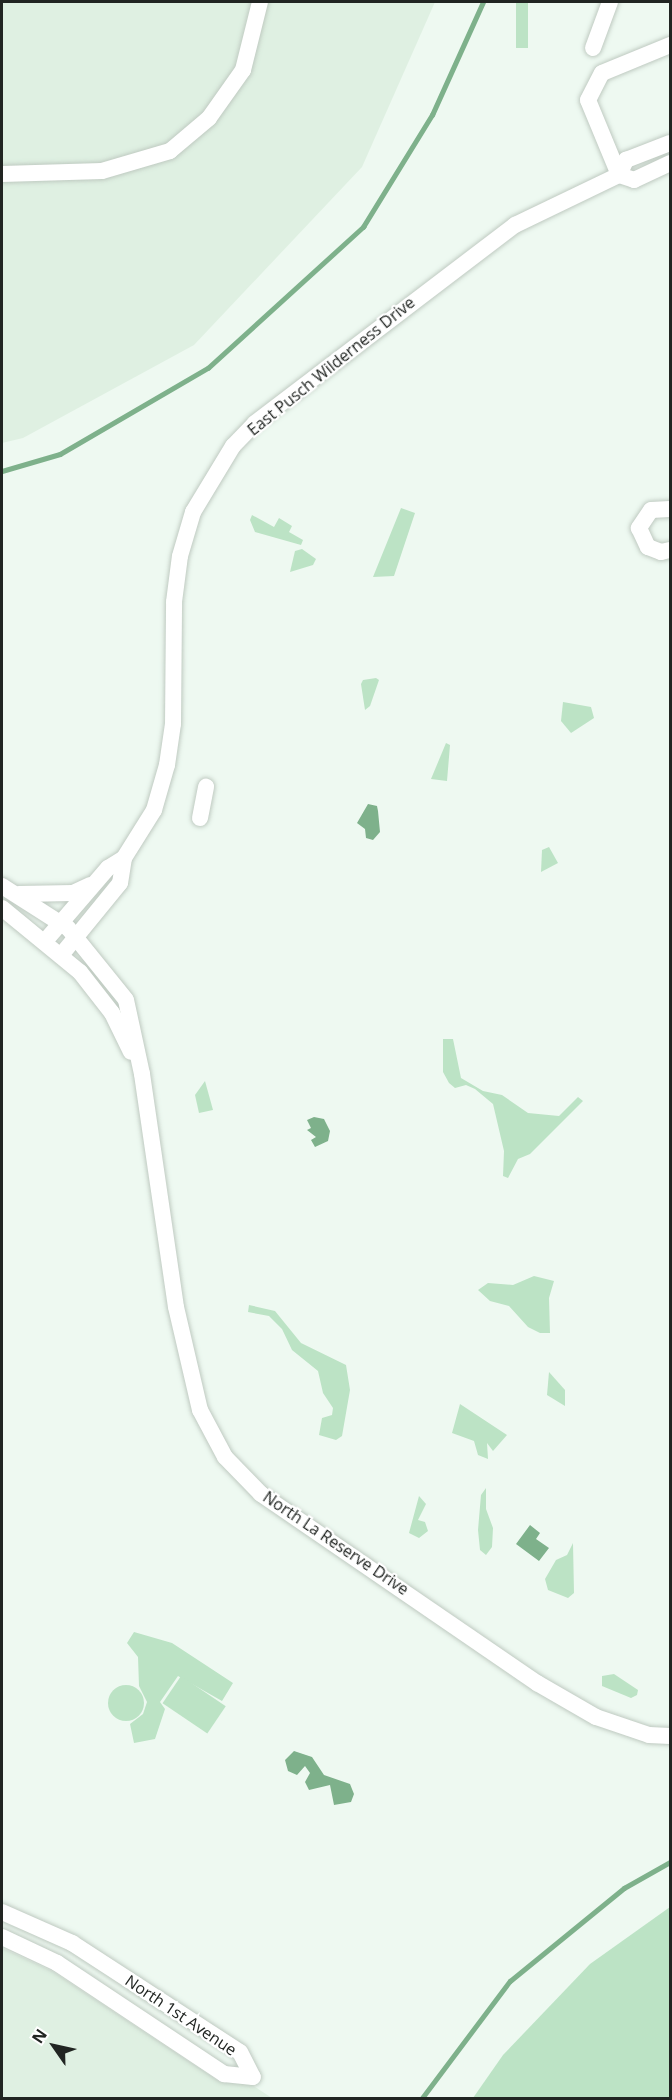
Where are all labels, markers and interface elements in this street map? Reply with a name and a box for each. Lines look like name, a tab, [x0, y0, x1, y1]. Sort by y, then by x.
street label: East Pusch Wilderness Drive	[244, 293, 418, 439]
street label: North La Reserve Drive	[260, 1487, 412, 1599]
street label: North 1st Avenue	[122, 1971, 240, 2059]
north arrow	[24, 2016, 84, 2076]
text: N	[26, 2024, 52, 2047]

